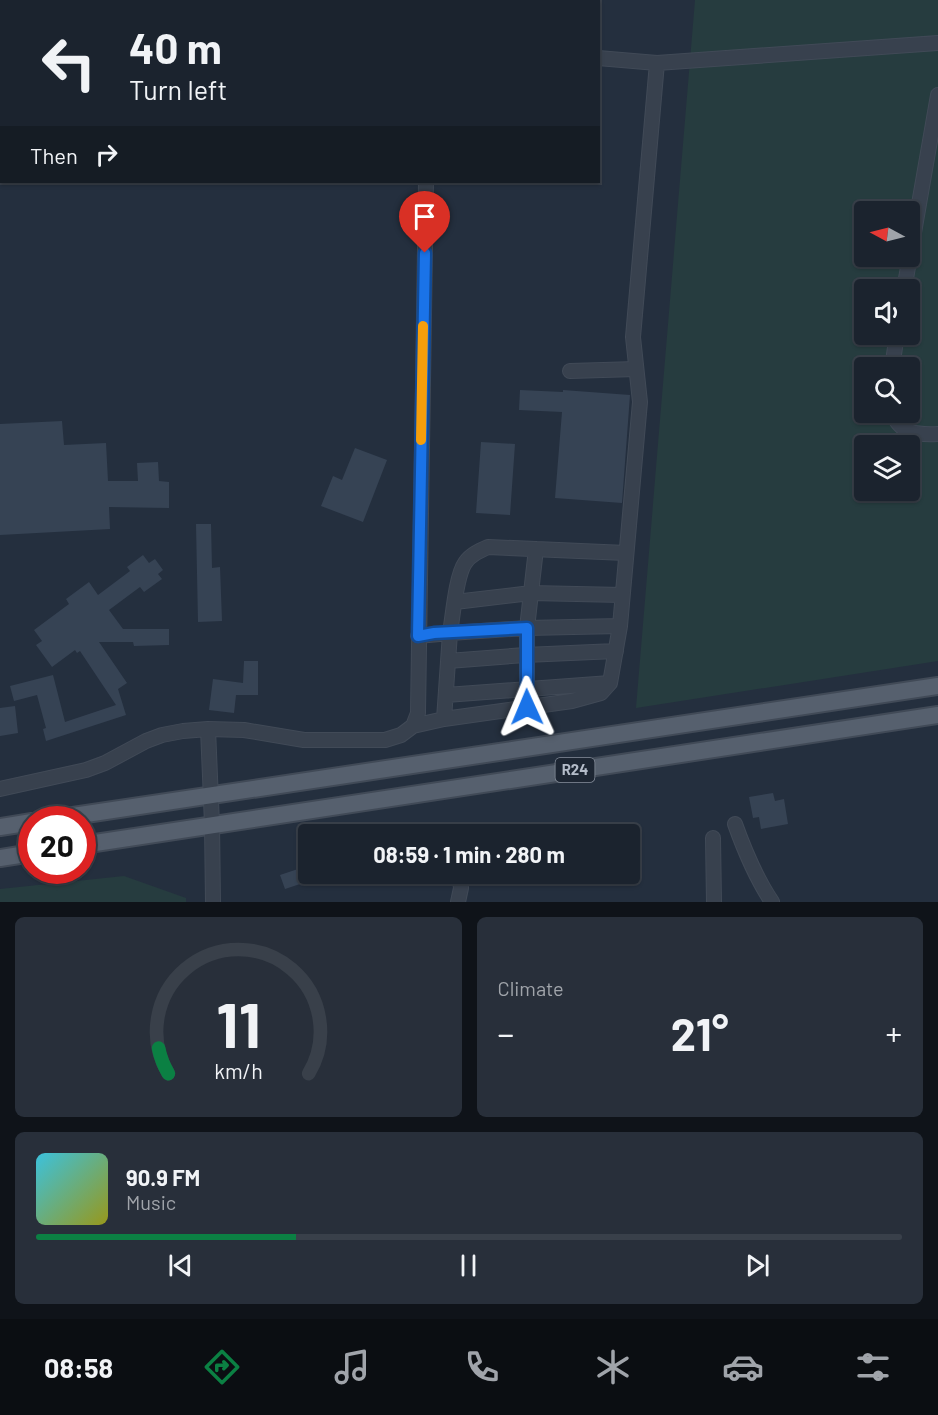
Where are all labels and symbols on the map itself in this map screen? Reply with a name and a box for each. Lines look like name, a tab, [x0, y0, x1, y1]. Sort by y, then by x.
pin	[399, 191, 450, 253]
north arrow	[854, 201, 920, 267]
position arrow	[495, 675, 559, 739]
road number: R24	[556, 758, 594, 782]
speed limit sign: 20	[18, 806, 96, 884]

